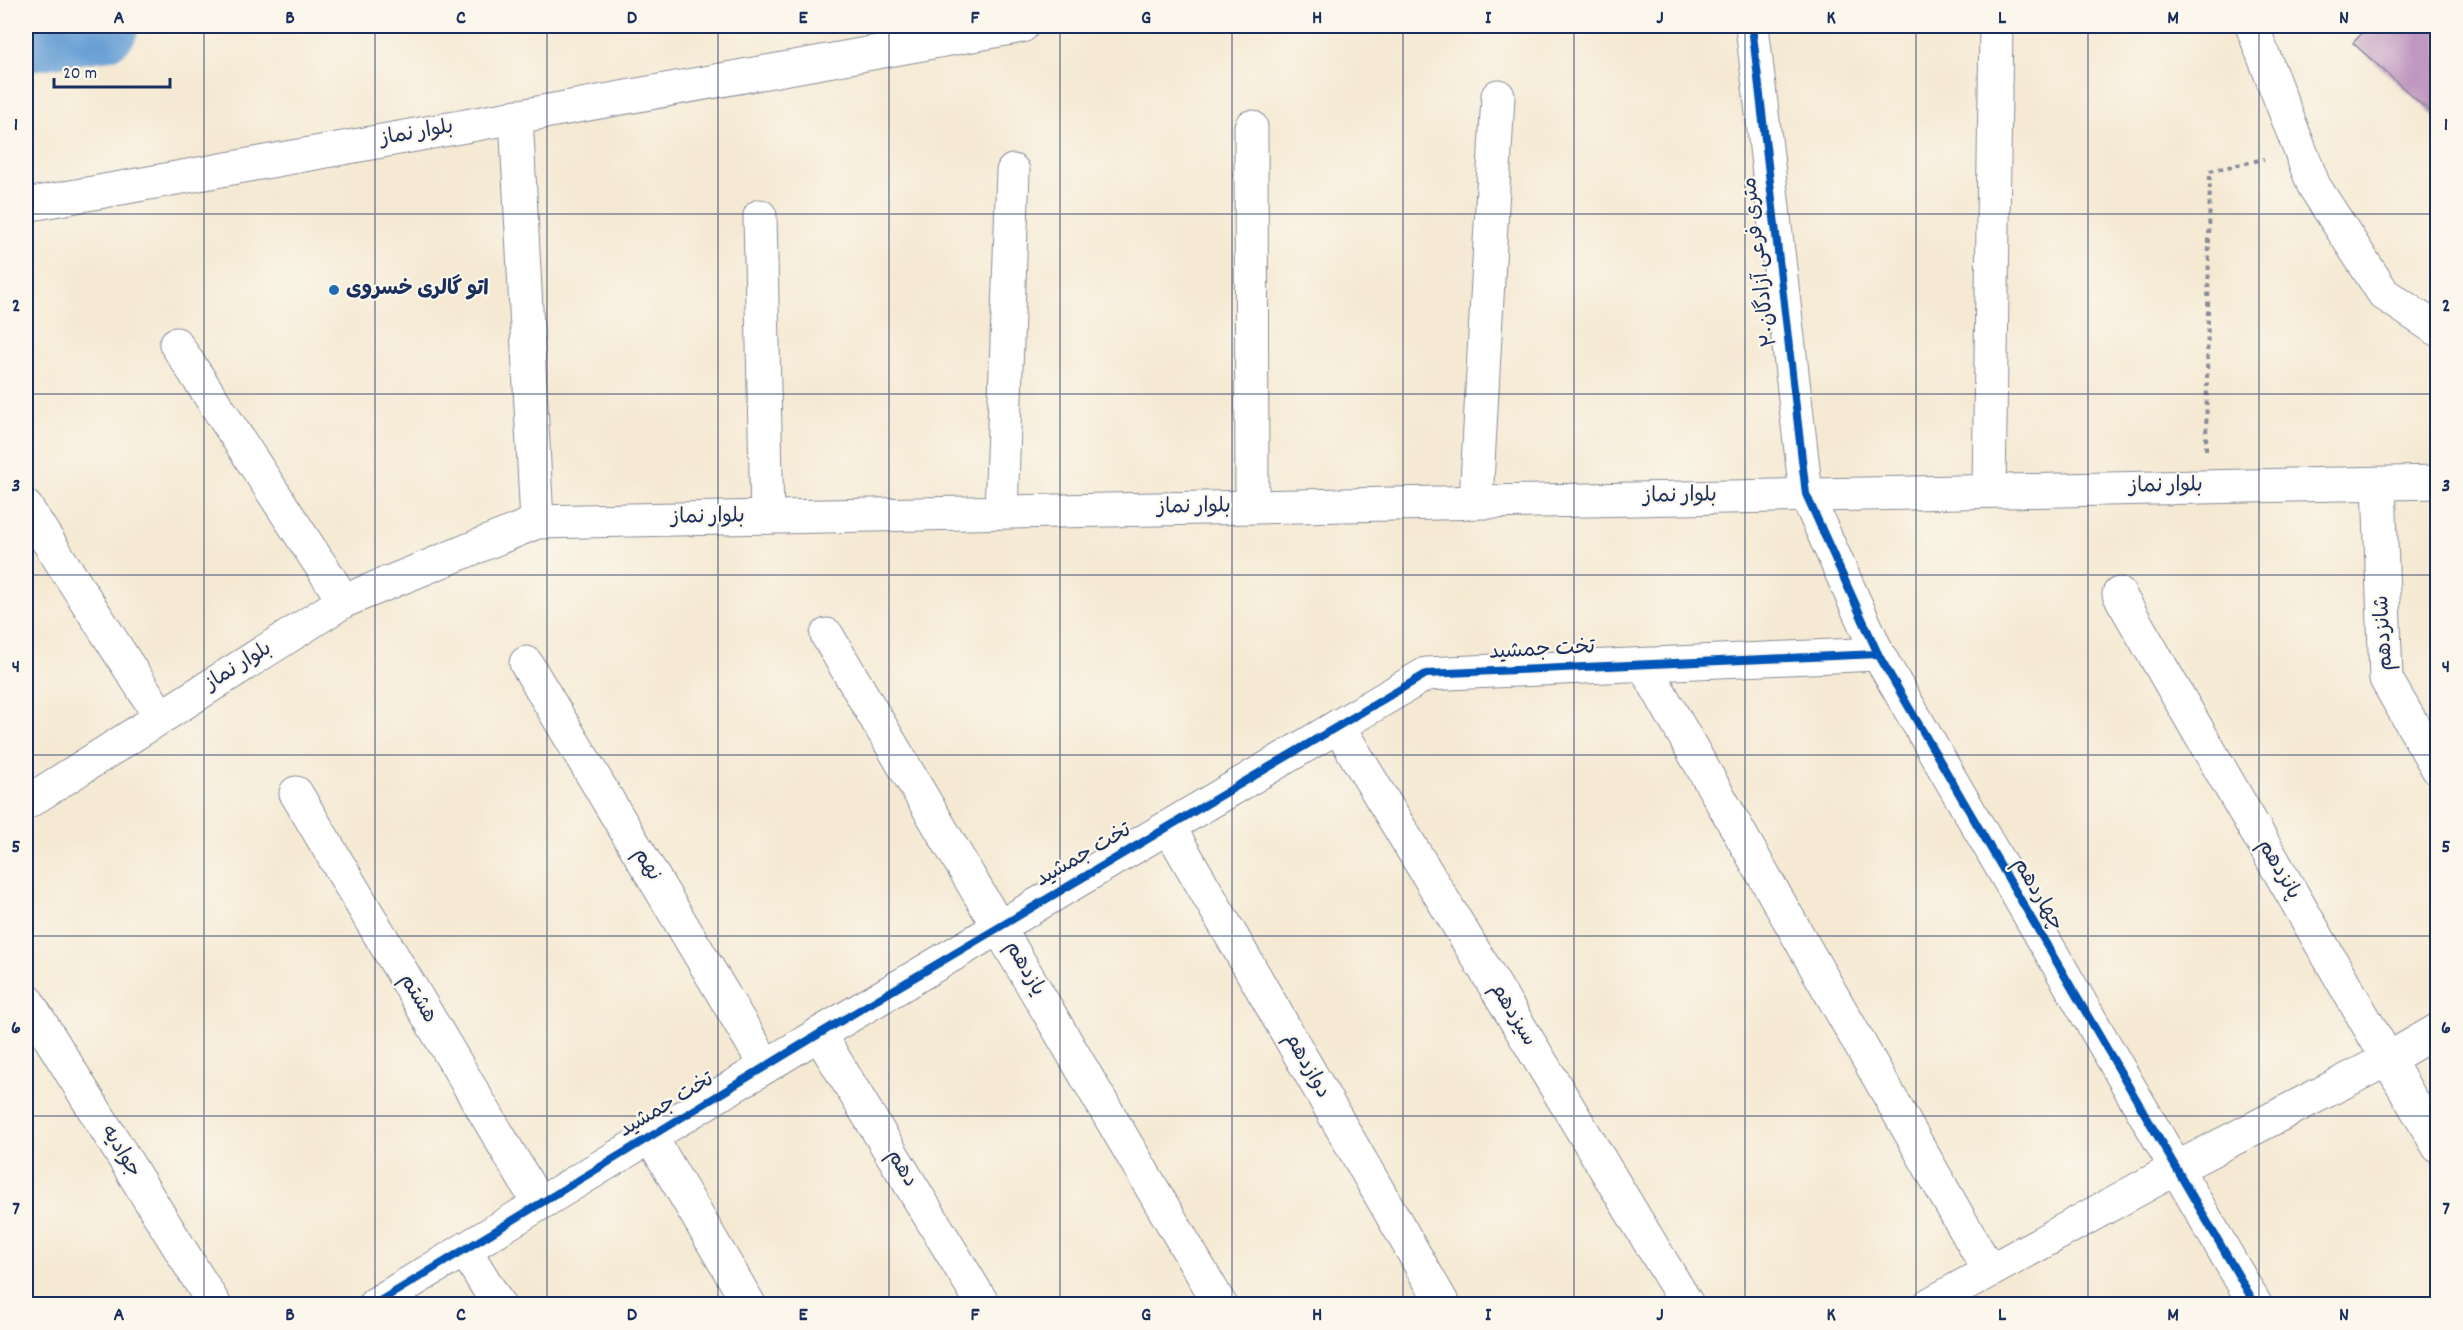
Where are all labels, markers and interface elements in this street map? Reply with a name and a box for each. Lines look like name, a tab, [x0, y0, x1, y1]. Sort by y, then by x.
text: A	[114, 5, 125, 33]
text: B	[285, 5, 295, 33]
text: C	[456, 5, 466, 33]
text: D	[627, 5, 638, 33]
text: E	[798, 5, 808, 33]
text: F	[971, 5, 981, 33]
text: G	[1141, 5, 1151, 33]
text: H	[1312, 5, 1322, 33]
text: I	[1485, 5, 1492, 33]
text: J	[1656, 5, 1664, 33]
text: K	[1826, 5, 1836, 33]
text: L	[1998, 5, 2007, 33]
text: M	[2167, 5, 2179, 33]
text: N	[2339, 5, 2349, 33]
scale bar	[54, 51, 170, 89]
text: 20 m	[63, 62, 97, 87]
text: 1	[14, 112, 18, 140]
text: 1	[2444, 112, 2448, 140]
street label: بلوار نماز	[376, 113, 456, 156]
street label: ۲۰متری فرعی آزادگان	[1736, 175, 1786, 349]
place label: اتو گالری خسروی	[346, 274, 489, 305]
marker: اتو گالری خسروی	[327, 283, 341, 297]
text: 2	[12, 293, 20, 321]
text: 2	[2442, 293, 2450, 321]
street label: بلوار نماز	[2127, 471, 2203, 503]
text: 3	[12, 473, 20, 501]
text: 3	[2442, 473, 2450, 501]
street label: بلوار نماز	[1641, 481, 1717, 513]
street label: بلوار نماز	[1155, 492, 1231, 524]
street label: بلوار نماز	[669, 502, 745, 534]
street label: شانزدهم	[2368, 594, 2402, 672]
street label: تخت جمشید	[1488, 633, 1597, 669]
street label: بلوار نماز	[198, 635, 278, 700]
text: 4	[12, 654, 20, 682]
text: 4	[2442, 654, 2450, 682]
street label: تخت جمشید	[1030, 816, 1138, 896]
text: 5	[11, 834, 21, 862]
street label: پانزدهم	[2249, 834, 2307, 906]
text: 5	[2441, 834, 2451, 862]
street label: نهم	[624, 843, 668, 887]
street label: چهاردهم	[2004, 853, 2070, 937]
street label: یازدهم	[996, 936, 1052, 1002]
street label: هشتم	[390, 968, 444, 1030]
street label: سیزدهم	[1481, 977, 1543, 1053]
text: 6	[11, 1015, 21, 1043]
text: 6	[2441, 1015, 2451, 1043]
street label: دوازدهم	[1275, 1028, 1337, 1104]
street label: تخت جمشید	[614, 1065, 721, 1146]
street label: جوادیه	[92, 1120, 148, 1184]
street label: دهم	[878, 1144, 924, 1194]
text: 7	[12, 1196, 20, 1224]
text: 7	[2442, 1196, 2450, 1224]
text: A	[114, 1302, 125, 1330]
text: B	[285, 1302, 295, 1330]
text: C	[456, 1302, 466, 1330]
text: D	[627, 1302, 638, 1330]
text: E	[798, 1302, 808, 1330]
text: F	[971, 1302, 981, 1330]
text: G	[1141, 1302, 1151, 1330]
text: H	[1312, 1302, 1322, 1330]
text: I	[1485, 1302, 1492, 1330]
text: J	[1656, 1302, 1664, 1330]
text: K	[1826, 1302, 1836, 1330]
text: L	[1998, 1302, 2007, 1330]
text: M	[2167, 1302, 2179, 1330]
text: N	[2339, 1302, 2349, 1330]

